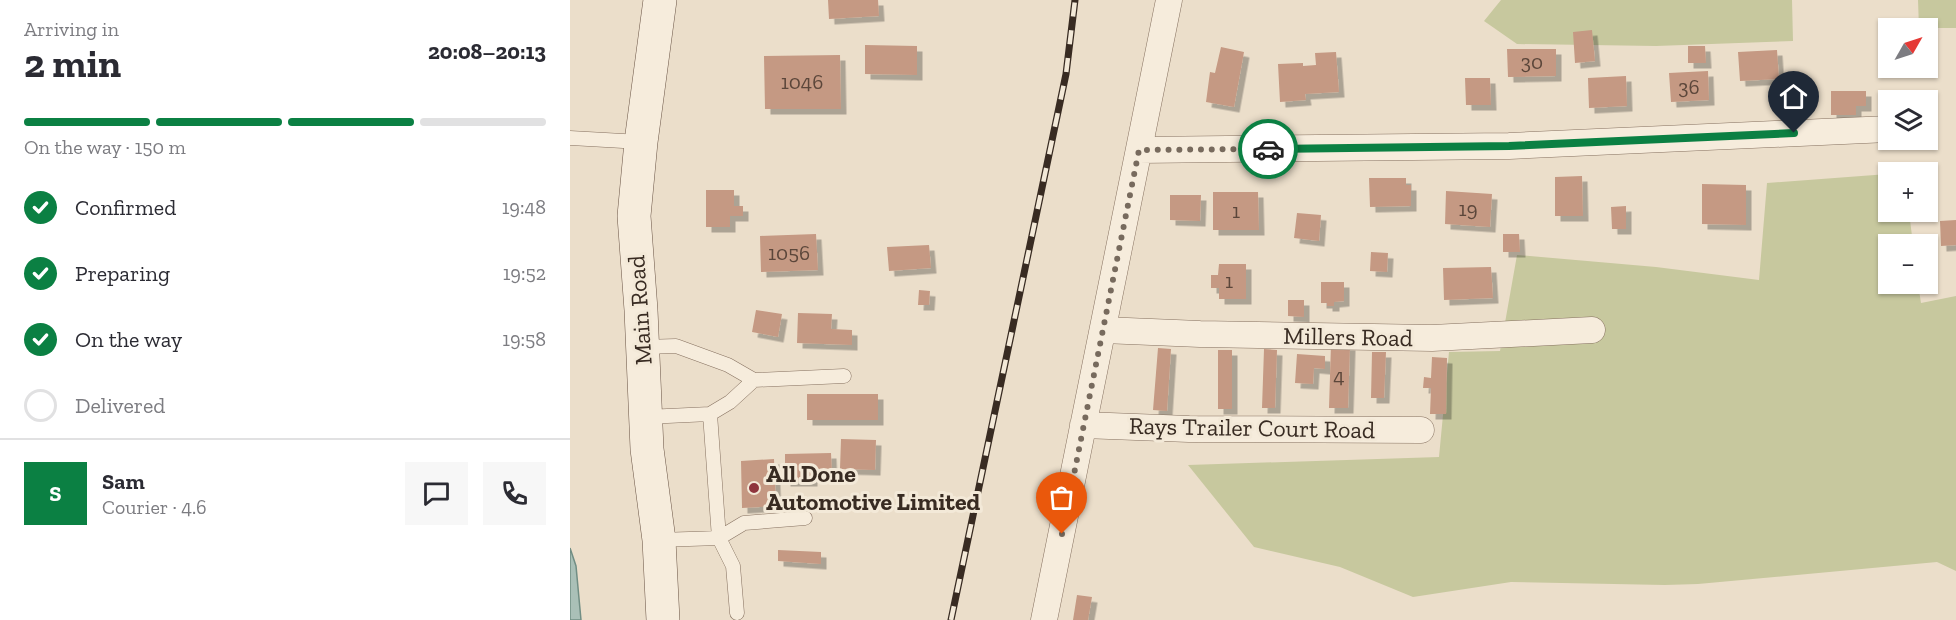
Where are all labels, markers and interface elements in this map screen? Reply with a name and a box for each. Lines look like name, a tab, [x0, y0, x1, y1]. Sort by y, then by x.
text: Arriving in	[24, 17, 119, 41]
north arrow	[1878, 18, 1938, 78]
map controls	[1878, 18, 1938, 294]
text: 20:08–20:13	[428, 38, 546, 65]
text: 2 min	[24, 40, 121, 87]
house number: 30	[1521, 49, 1543, 74]
house number: 1046	[781, 69, 823, 94]
pin	[1768, 71, 1819, 133]
house number: 36	[1678, 74, 1700, 99]
icon: home	[1777, 80, 1810, 113]
button: layers	[1878, 90, 1938, 150]
courier	[1238, 119, 1298, 179]
icon: car	[1252, 133, 1285, 166]
text: On the way · 150 m	[24, 135, 186, 159]
button: +	[1878, 162, 1938, 222]
icon: check	[24, 191, 57, 224]
text: Confirmed	[75, 194, 176, 221]
text: 19:48	[502, 195, 546, 219]
house number: 19	[1458, 196, 1478, 221]
house number: 1	[1232, 198, 1240, 223]
button: −	[1878, 234, 1938, 294]
house number: 1056	[768, 240, 810, 265]
street label: Main Road	[621, 254, 658, 366]
icon: check	[24, 257, 57, 290]
text: Preparing	[75, 260, 170, 287]
text: 19:52	[503, 261, 546, 285]
house number: 1	[1225, 268, 1233, 293]
street label: Millers Road	[1283, 321, 1413, 352]
icon: check	[24, 323, 57, 356]
text: On the way	[75, 326, 182, 353]
text: 19:58	[502, 327, 546, 351]
house number: 4	[1333, 363, 1345, 388]
text: Delivered	[75, 392, 165, 419]
street label: Rays Trailer Court Road	[1129, 411, 1375, 444]
place label: All Done Automotive Limited	[766, 459, 980, 516]
button: chat	[405, 462, 468, 525]
button: phone	[483, 462, 546, 525]
text: Sam	[102, 468, 145, 495]
pin	[1036, 472, 1087, 534]
text: S	[49, 480, 62, 507]
marker: All Done Automotive Limited	[747, 481, 761, 495]
icon: bag	[1045, 481, 1078, 514]
text: Courier · 4.6	[102, 495, 207, 519]

